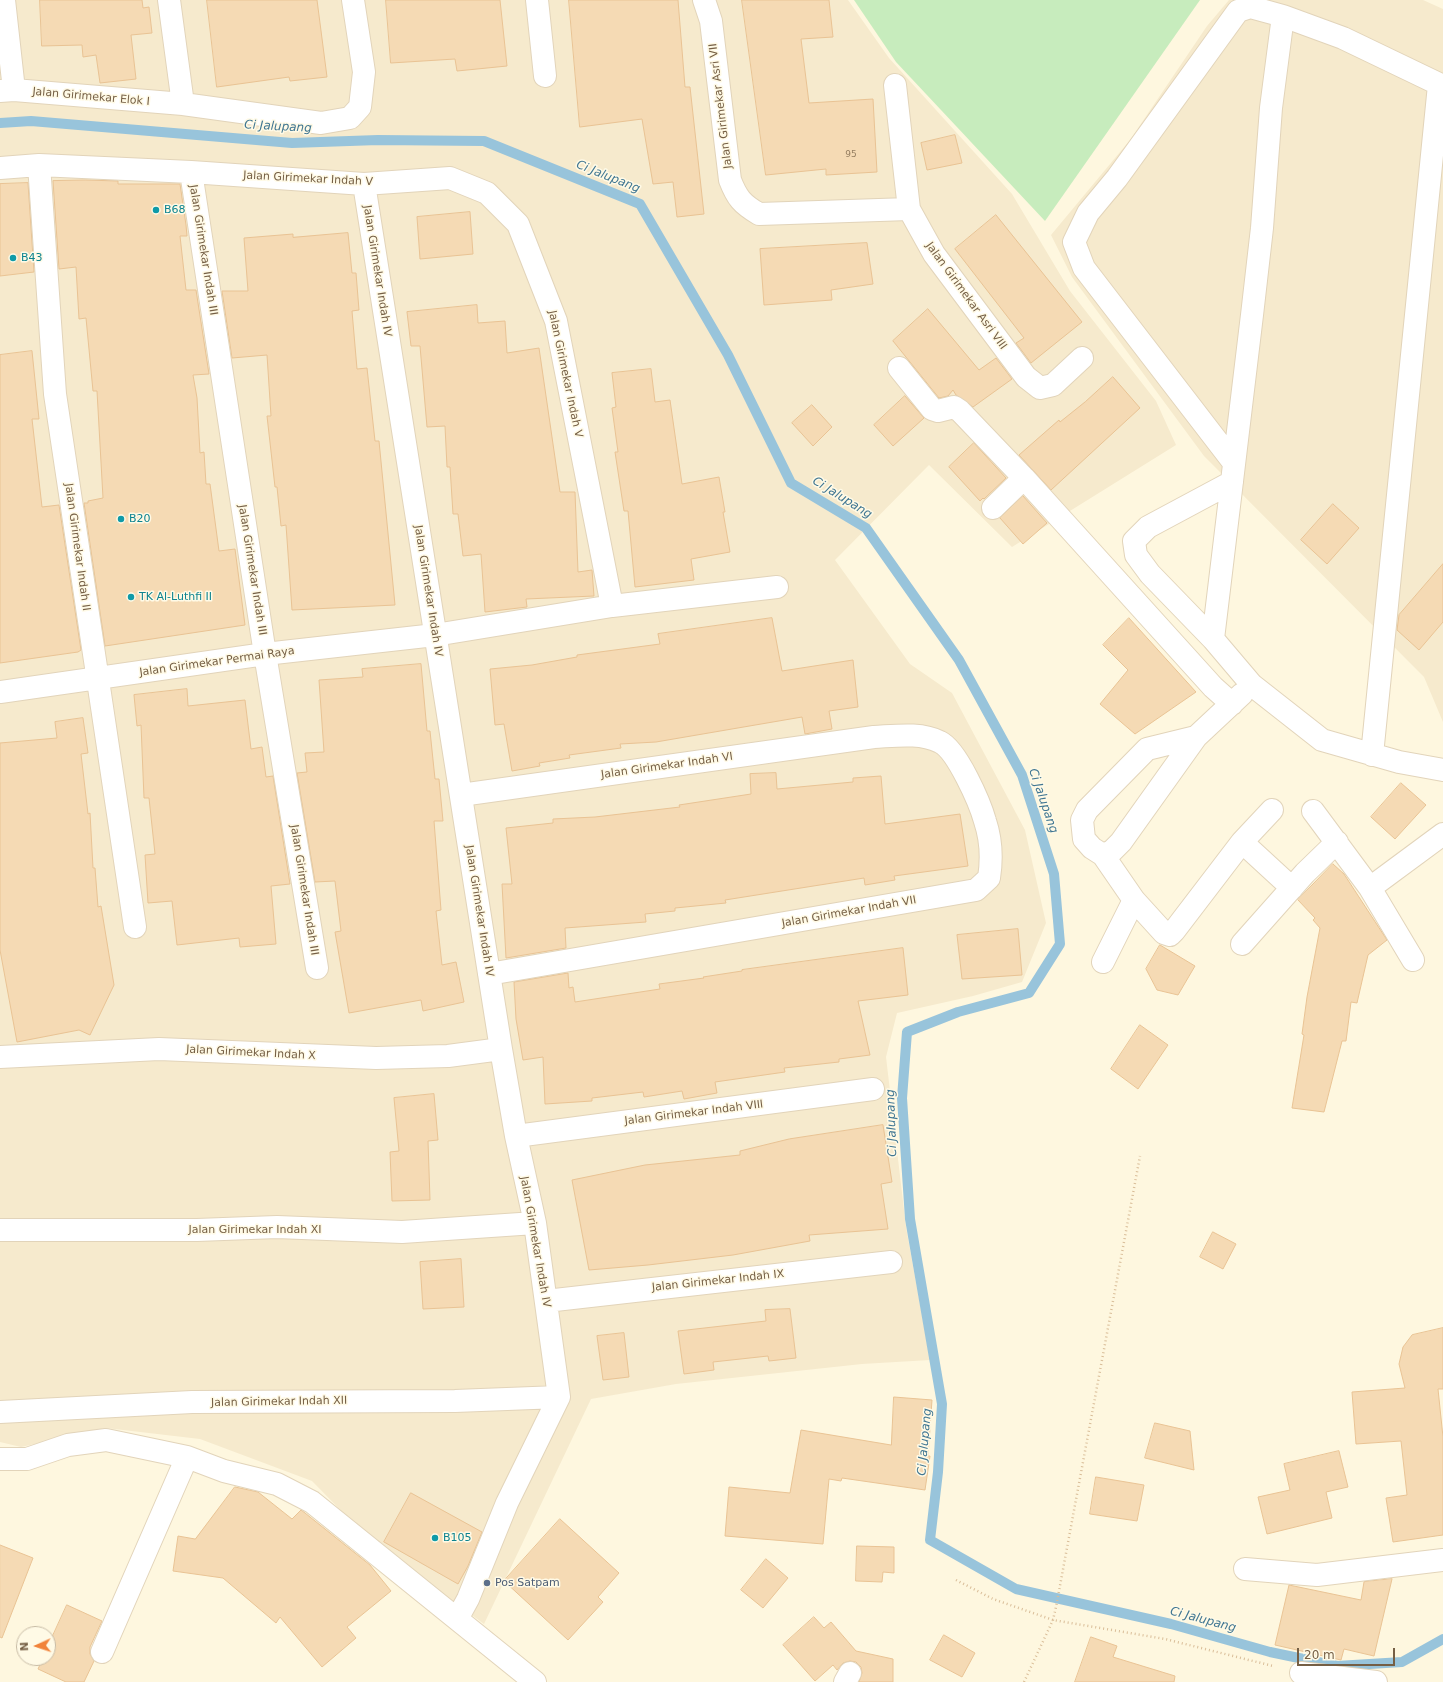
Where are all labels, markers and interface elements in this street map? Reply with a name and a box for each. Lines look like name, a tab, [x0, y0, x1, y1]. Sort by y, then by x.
street label: Jalan Girimekar Asri VII	[707, 43, 735, 169]
street label: Jalan Girimekar Elok I	[32, 85, 150, 109]
water label: Ci Jalupang	[244, 118, 312, 136]
house number: 95	[845, 150, 857, 160]
water label: Ci Jalupang	[574, 158, 642, 196]
street label: Jalan Girimekar Indah V	[243, 169, 373, 189]
street label: Jalan Girimekar Indah III	[186, 184, 220, 316]
place label: B68	[164, 203, 186, 217]
street label: Jalan Girimekar Indah IV	[360, 204, 394, 338]
marker: B68	[151, 205, 161, 215]
street label: Jalan Girimekar Asri VIII	[923, 240, 1009, 352]
place label: B43	[21, 251, 43, 265]
marker: B43	[8, 253, 18, 263]
street label: Jalan Girimekar Indah V	[545, 309, 585, 439]
water label: Ci Jalupang	[810, 474, 874, 522]
street label: Jalan Girimekar Indah II	[62, 482, 92, 612]
street label: Jalan Girimekar Indah III	[235, 504, 269, 636]
place label: B20	[129, 512, 151, 526]
marker: B20	[116, 514, 126, 524]
street label: Jalan Girimekar Indah IV	[411, 524, 445, 658]
place label: TK Al-Luthfi II	[139, 590, 212, 604]
marker: TK Al-Luthfi II	[126, 592, 136, 602]
street label: Jalan Girimekar Permai Raya	[139, 645, 295, 679]
street label: Jalan Girimekar Indah VI	[600, 750, 734, 782]
water label: Ci Jalupang	[1025, 767, 1061, 835]
street label: Jalan Girimekar Indah III	[287, 824, 321, 956]
street label: Jalan Girimekar Indah IV	[462, 844, 496, 978]
street label: Jalan Girimekar Indah VII	[781, 894, 917, 930]
street label: Jalan Girimekar Indah X	[186, 1043, 316, 1063]
water label: Ci Jalupang	[884, 1089, 900, 1157]
street label: Jalan Girimekar Indah VIII	[624, 1098, 764, 1128]
street label: Jalan Girimekar Indah IV	[517, 1175, 553, 1309]
street label: Jalan Girimekar Indah XI	[188, 1223, 322, 1237]
street label: Jalan Girimekar Indah IX	[651, 1267, 785, 1295]
street label: Jalan Girimekar Indah XII	[211, 1394, 347, 1410]
water label: Ci Jalupang	[915, 1408, 935, 1476]
place label: B105	[443, 1531, 472, 1545]
marker: B105	[430, 1533, 440, 1543]
place label: Pos Satpam	[495, 1576, 560, 1590]
marker: Pos Satpam	[482, 1578, 492, 1588]
water label: Ci Jalupang	[1169, 1604, 1237, 1636]
north arrow	[16, 1626, 56, 1666]
scale bar	[1299, 1640, 1397, 1666]
text: N	[18, 1642, 31, 1652]
text: 20 m	[1304, 1648, 1335, 1662]

